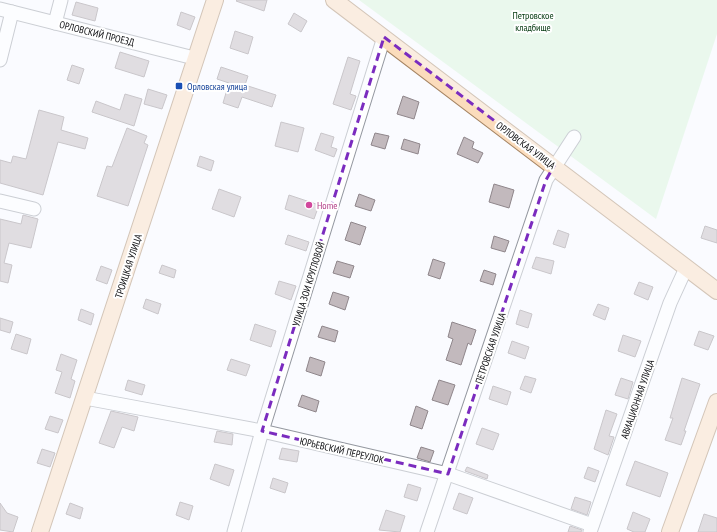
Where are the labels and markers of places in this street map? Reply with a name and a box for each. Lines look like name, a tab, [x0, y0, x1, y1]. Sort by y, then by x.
place label: Орловская улица	[187, 80, 247, 93]
marker: Орловская улица	[174, 81, 184, 91]
place label: Home	[317, 199, 337, 212]
marker: Home	[304, 200, 314, 210]

